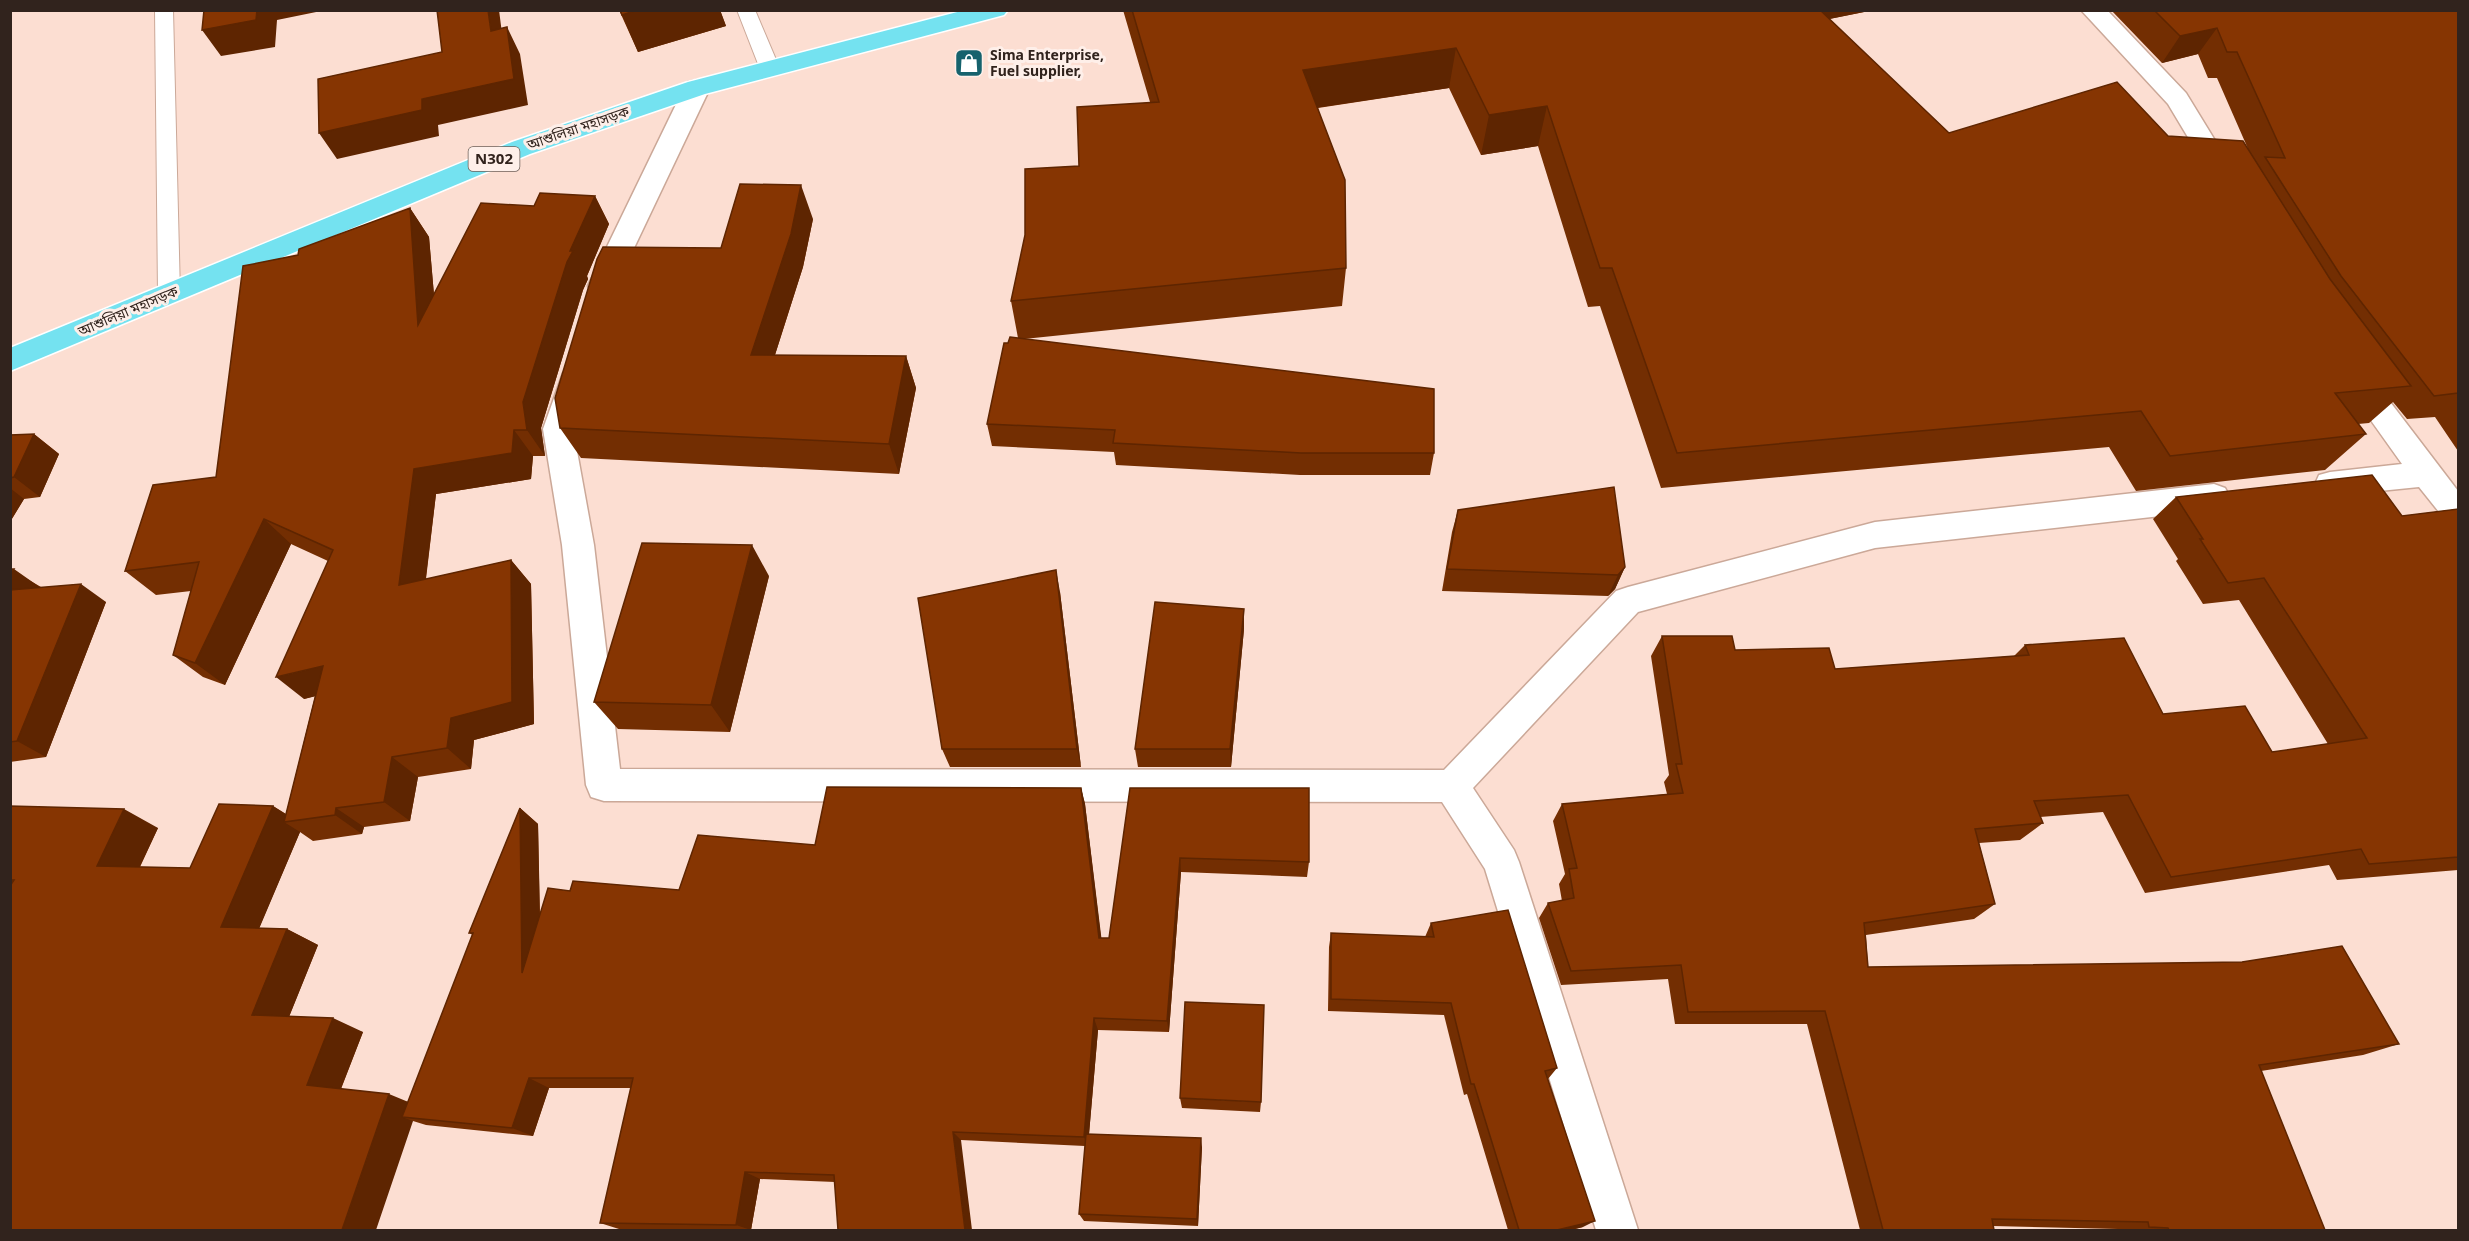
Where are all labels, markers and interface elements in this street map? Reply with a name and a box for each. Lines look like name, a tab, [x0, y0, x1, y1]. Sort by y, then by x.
place label: Sima Enterprise, Fuel supplier,	[990, 45, 1104, 80]
shop icon: Sima Enterprise, Fuel supplier,	[953, 47, 985, 79]
street label: আশুলিয়া মহাসড়ক	[523, 101, 632, 154]
road number: N302	[468, 147, 520, 171]
street label: আশুলিয়া মহাসড়ক	[74, 281, 181, 341]

